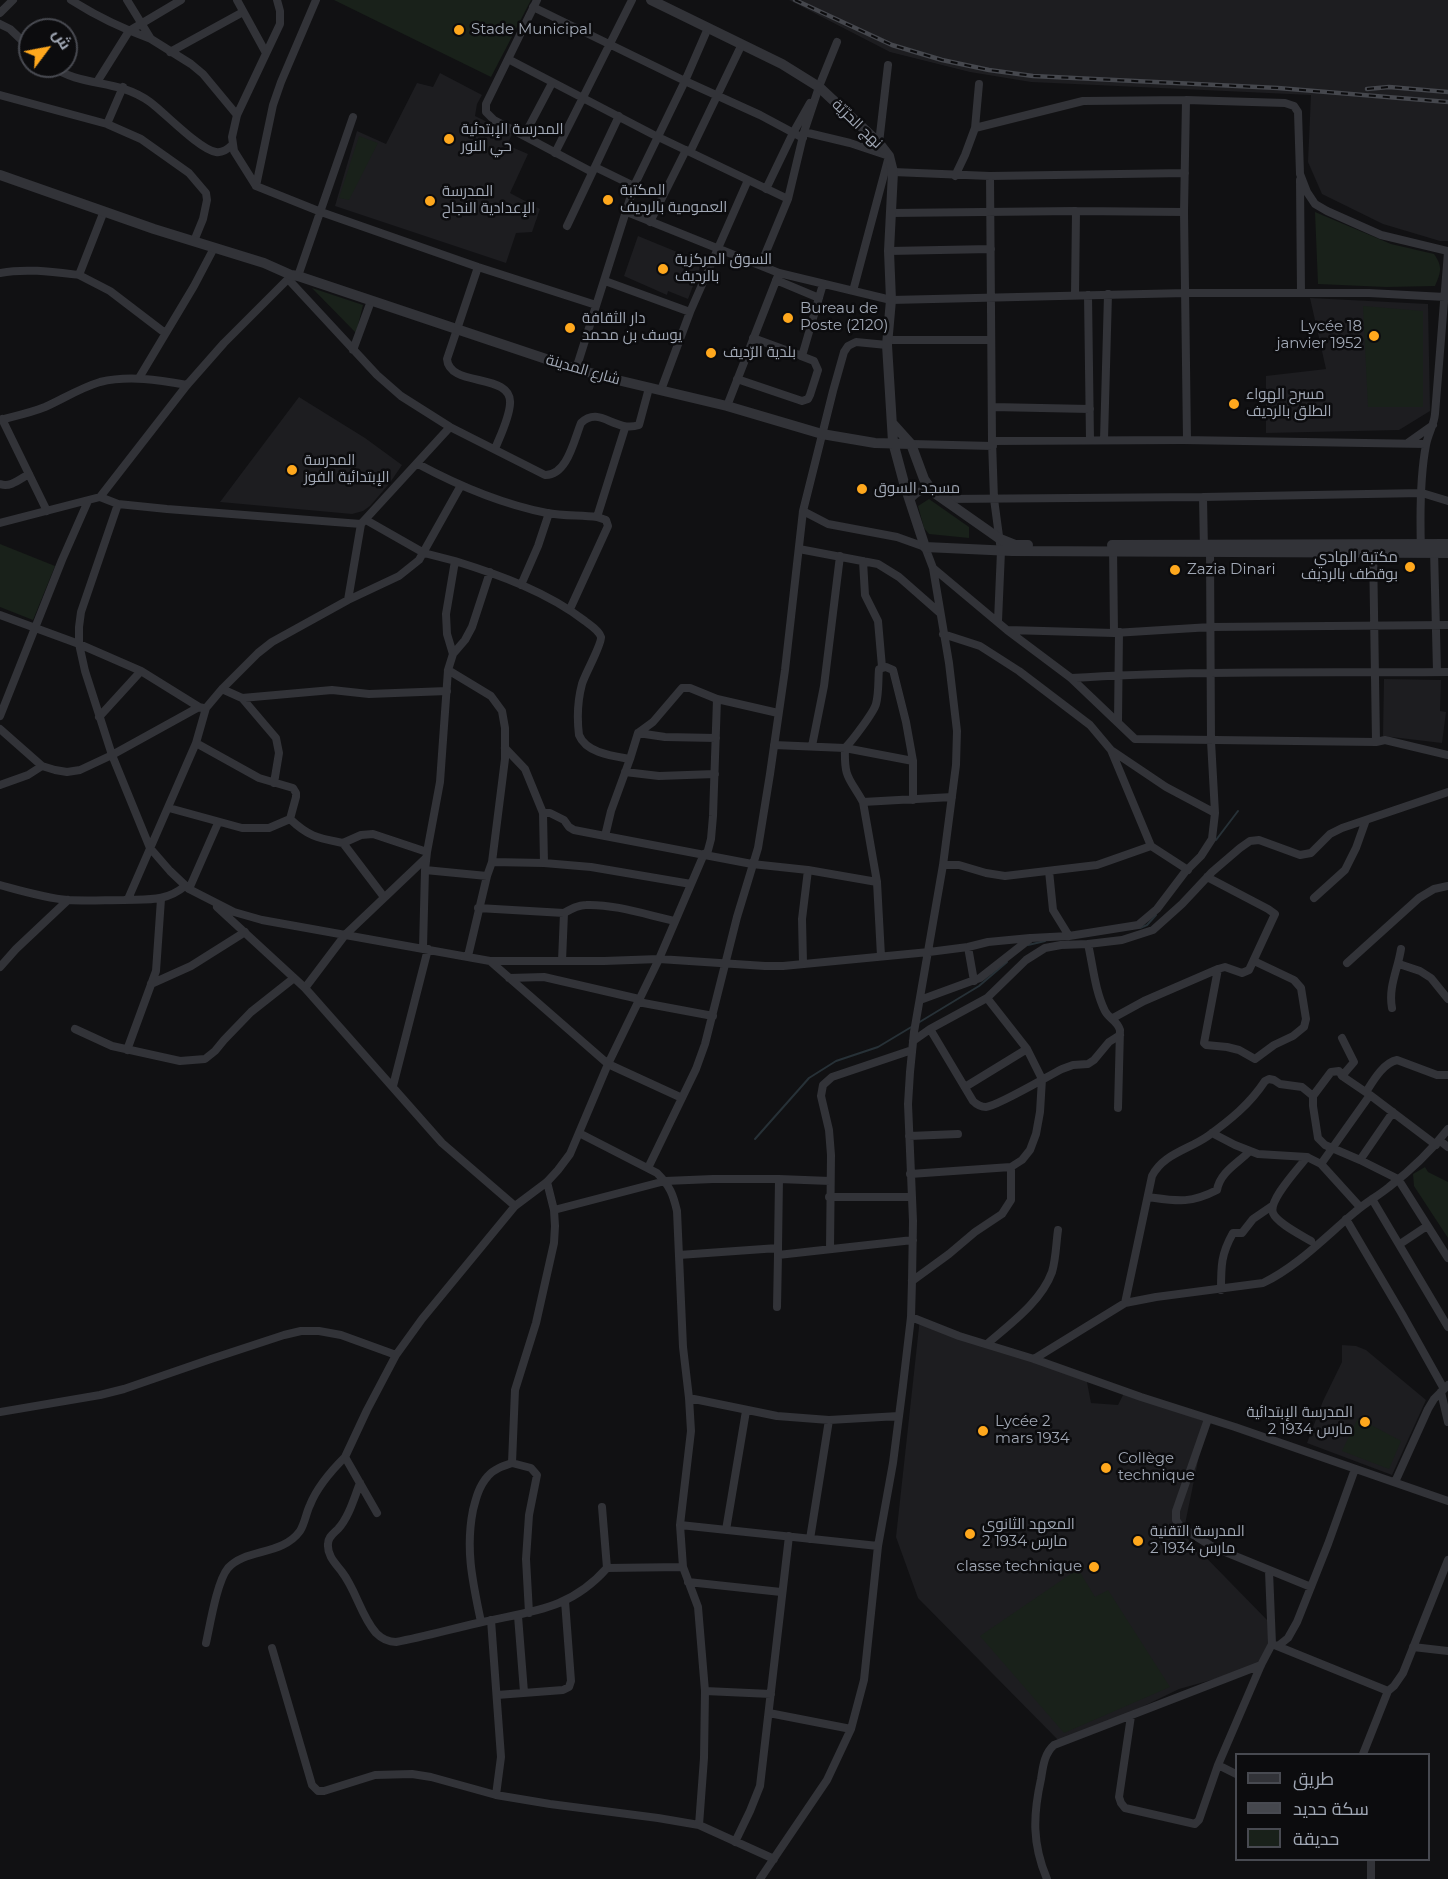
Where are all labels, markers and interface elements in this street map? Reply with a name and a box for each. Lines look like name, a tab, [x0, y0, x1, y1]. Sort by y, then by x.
north arrow	[18, 18, 78, 78]
place label: Stade Municipal	[471, 21, 592, 39]
marker: Stade Municipal	[452, 23, 466, 37]
text: ش	[48, 26, 75, 53]
street label: نهج الحرّيّة	[828, 96, 886, 152]
place label: المدرسة الإبتدئية حي النور	[461, 121, 563, 156]
marker: المدرسة الإبتدئية حي النور	[442, 132, 456, 146]
place label: المكتبة العمومية بالرديف	[620, 182, 727, 217]
place label: المدرسة الإعدادية النجاح	[442, 183, 535, 218]
marker: المكتبة العمومية بالرديف	[601, 193, 615, 207]
marker: المدرسة الإعدادية النجاح	[423, 194, 437, 208]
place label: السوق المركزية بالرديف	[675, 251, 772, 286]
marker: السوق المركزية بالرديف	[656, 262, 670, 276]
place label: Bureau de Poste (2120)	[800, 300, 888, 335]
place label: دار الثقافة يوسف بن محمد	[582, 310, 682, 345]
marker: Bureau de Poste (2120)	[781, 311, 795, 325]
place label: Lycée 18 janvier 1952	[1276, 318, 1362, 353]
marker: دار الثقافة يوسف بن محمد	[563, 321, 577, 335]
marker: Lycée 18 janvier 1952	[1367, 329, 1381, 343]
place label: بلدية الرّديف	[723, 344, 796, 362]
marker: بلدية الرّديف	[704, 346, 718, 360]
street label: شارع المدينة	[544, 351, 622, 389]
place label: مسرح الهواء الطلق بالرديف	[1246, 386, 1331, 421]
marker: مسرح الهواء الطلق بالرديف	[1227, 397, 1241, 411]
place label: المدرسة الإبتدائية الفوز	[304, 452, 390, 487]
marker: المدرسة الإبتدائية الفوز	[285, 463, 299, 477]
place label: مسجد السوق	[874, 480, 960, 498]
marker: مسجد السوق	[855, 482, 869, 496]
place label: مكتبة الهادي بوقطف بالرديف	[1301, 549, 1398, 584]
marker: مكتبة الهادي بوقطف بالرديف	[1403, 560, 1417, 574]
place label: Zazia Dinari	[1187, 561, 1275, 579]
marker: Zazia Dinari	[1168, 563, 1182, 577]
place label: المدرسة الإبتدائية 2 مارس 1934	[1246, 1404, 1353, 1439]
place label: Lycée 2 mars 1934	[995, 1413, 1070, 1448]
marker: المدرسة الإبتدائية 2 مارس 1934	[1358, 1415, 1372, 1429]
marker: Lycée 2 mars 1934	[976, 1424, 990, 1438]
place label: Collège technique	[1118, 1450, 1195, 1485]
marker: Collège technique	[1099, 1461, 1113, 1475]
place label: المعهد الثانوي 2 مارس 1934	[982, 1516, 1075, 1551]
place label: المدرسة التقنية 2 مارس 1934	[1150, 1523, 1245, 1558]
marker: المعهد الثانوي 2 مارس 1934	[963, 1527, 977, 1541]
marker: المدرسة التقنية 2 مارس 1934	[1131, 1534, 1145, 1548]
place label: classe technique	[956, 1558, 1082, 1576]
marker: classe technique	[1087, 1560, 1101, 1574]
legend	[1235, 1753, 1430, 1861]
text: طريق	[1293, 1768, 1334, 1790]
text: سكة حديد	[1293, 1798, 1369, 1820]
text: حديقة	[1293, 1828, 1339, 1850]

